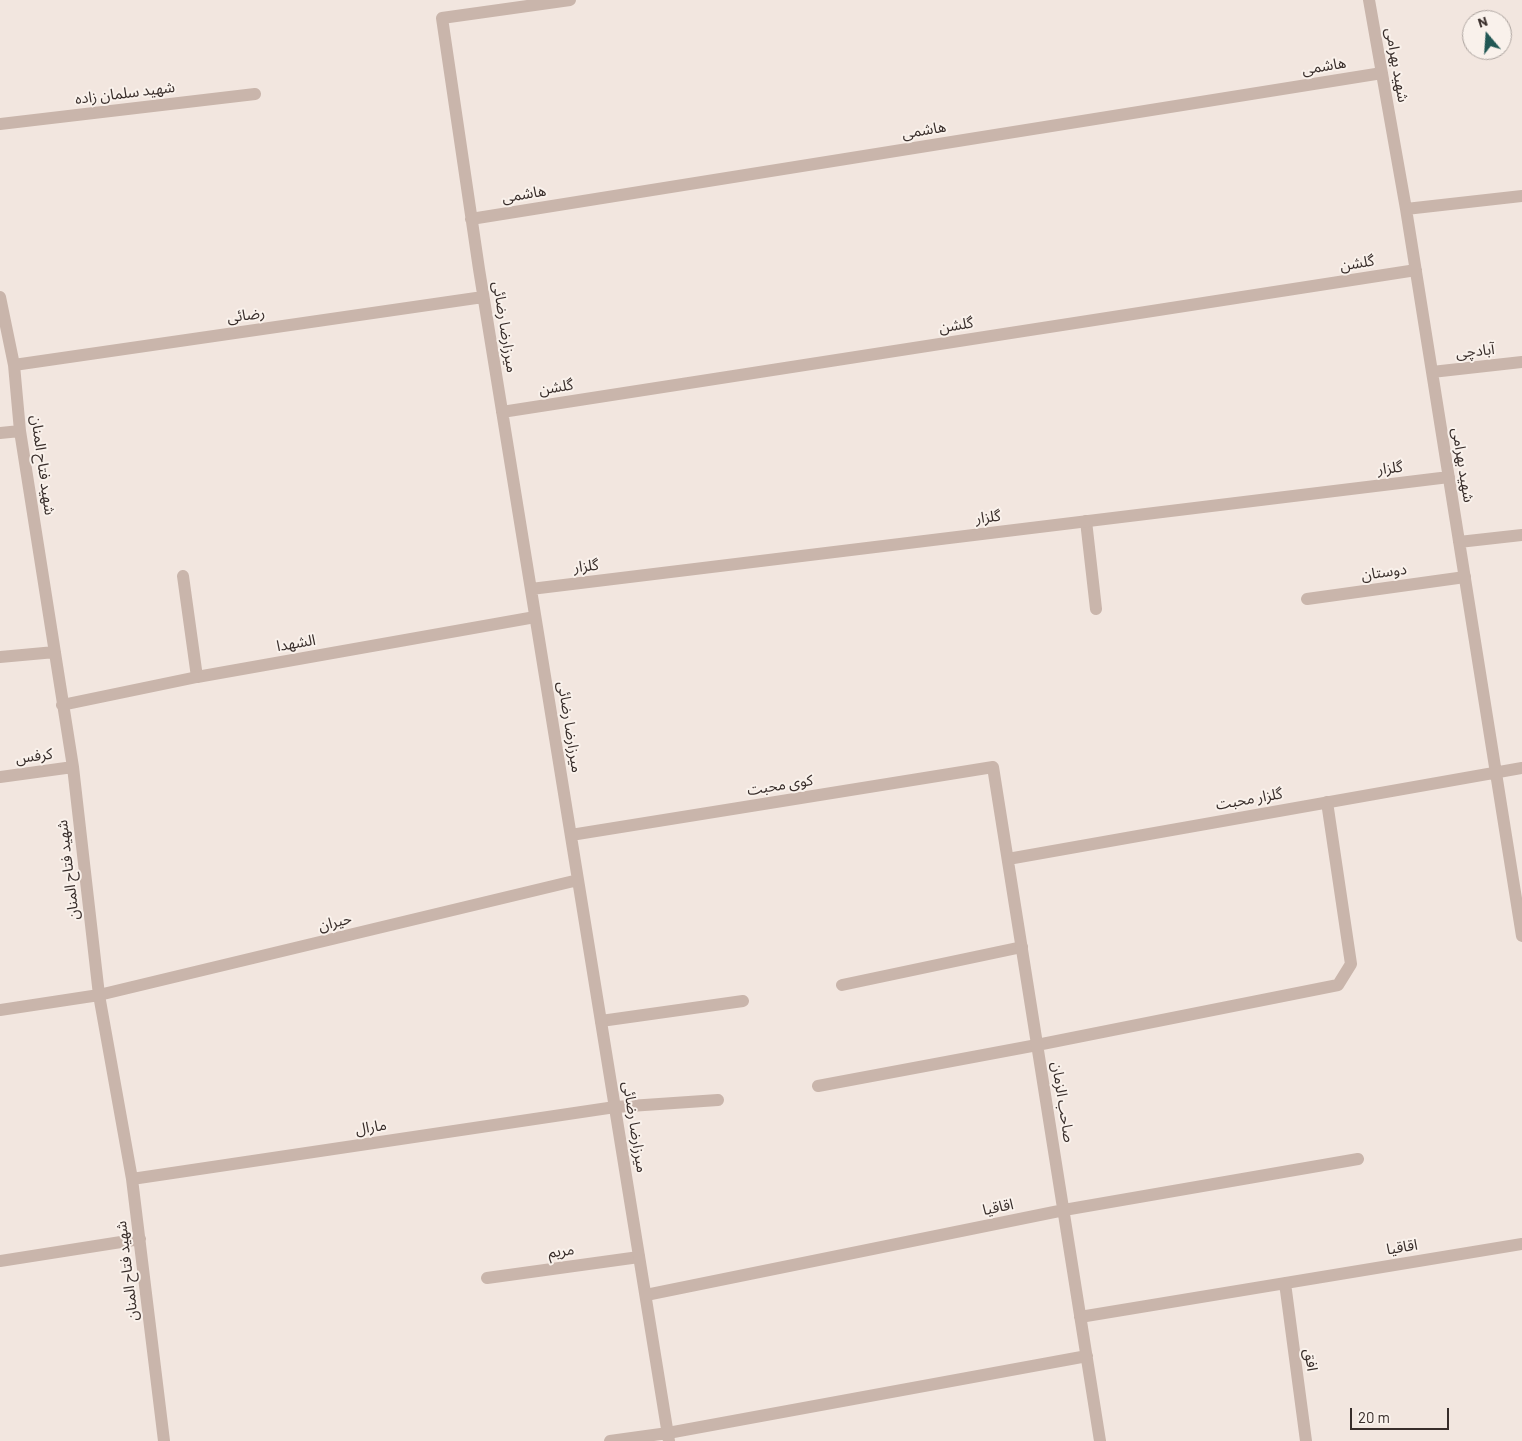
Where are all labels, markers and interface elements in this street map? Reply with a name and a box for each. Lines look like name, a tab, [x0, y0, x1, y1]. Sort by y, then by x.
north arrow	[1462, 10, 1512, 60]
text: N	[1475, 12, 1490, 31]
street label: شهید بهرامی	[1382, 26, 1412, 104]
street label: هاشمی	[1301, 54, 1347, 78]
street label: شهید سلمان زاده	[74, 78, 176, 108]
street label: هاشمی	[901, 118, 947, 142]
street label: هاشمی	[501, 182, 547, 206]
street label: گلشن	[1339, 251, 1375, 275]
street label: میرزارضا رضائی	[489, 280, 521, 374]
street label: رضائی	[226, 303, 266, 327]
street label: گلشن	[938, 313, 974, 337]
street label: آبادچی	[1455, 340, 1495, 362]
street label: گلشن	[538, 375, 574, 399]
street label: شهید فتاح المنان	[27, 414, 59, 516]
street label: شهید بهرامی	[1448, 426, 1478, 504]
street label: گلزار	[1376, 458, 1404, 478]
street label: گلزار	[974, 507, 1002, 527]
street label: گلزار	[572, 556, 600, 576]
street label: دوستان	[1360, 560, 1408, 584]
street label: الشهدا	[275, 631, 317, 655]
street label: میرزارضا رضائی	[554, 680, 586, 774]
street label: کرفس	[14, 744, 54, 768]
street label: کوی محبت	[746, 771, 814, 799]
street label: گلزار محبت	[1214, 784, 1284, 814]
street label: شهید فتاح المنان	[53, 819, 83, 921]
street label: حیران	[316, 909, 354, 935]
street label: صاحب الزمان	[1048, 1060, 1078, 1144]
street label: میرزارضا رضائی	[619, 1080, 651, 1174]
street label: مارال	[354, 1116, 388, 1138]
street label: اقاقیا	[981, 1195, 1015, 1219]
street label: شهید فتاح المنان	[112, 1220, 142, 1322]
street label: اقاقیا	[1385, 1236, 1419, 1258]
street label: مریم	[547, 1240, 575, 1262]
street label: افق	[1301, 1348, 1321, 1372]
scale bar	[1352, 1398, 1451, 1430]
text: 20 m	[1358, 1408, 1390, 1426]

